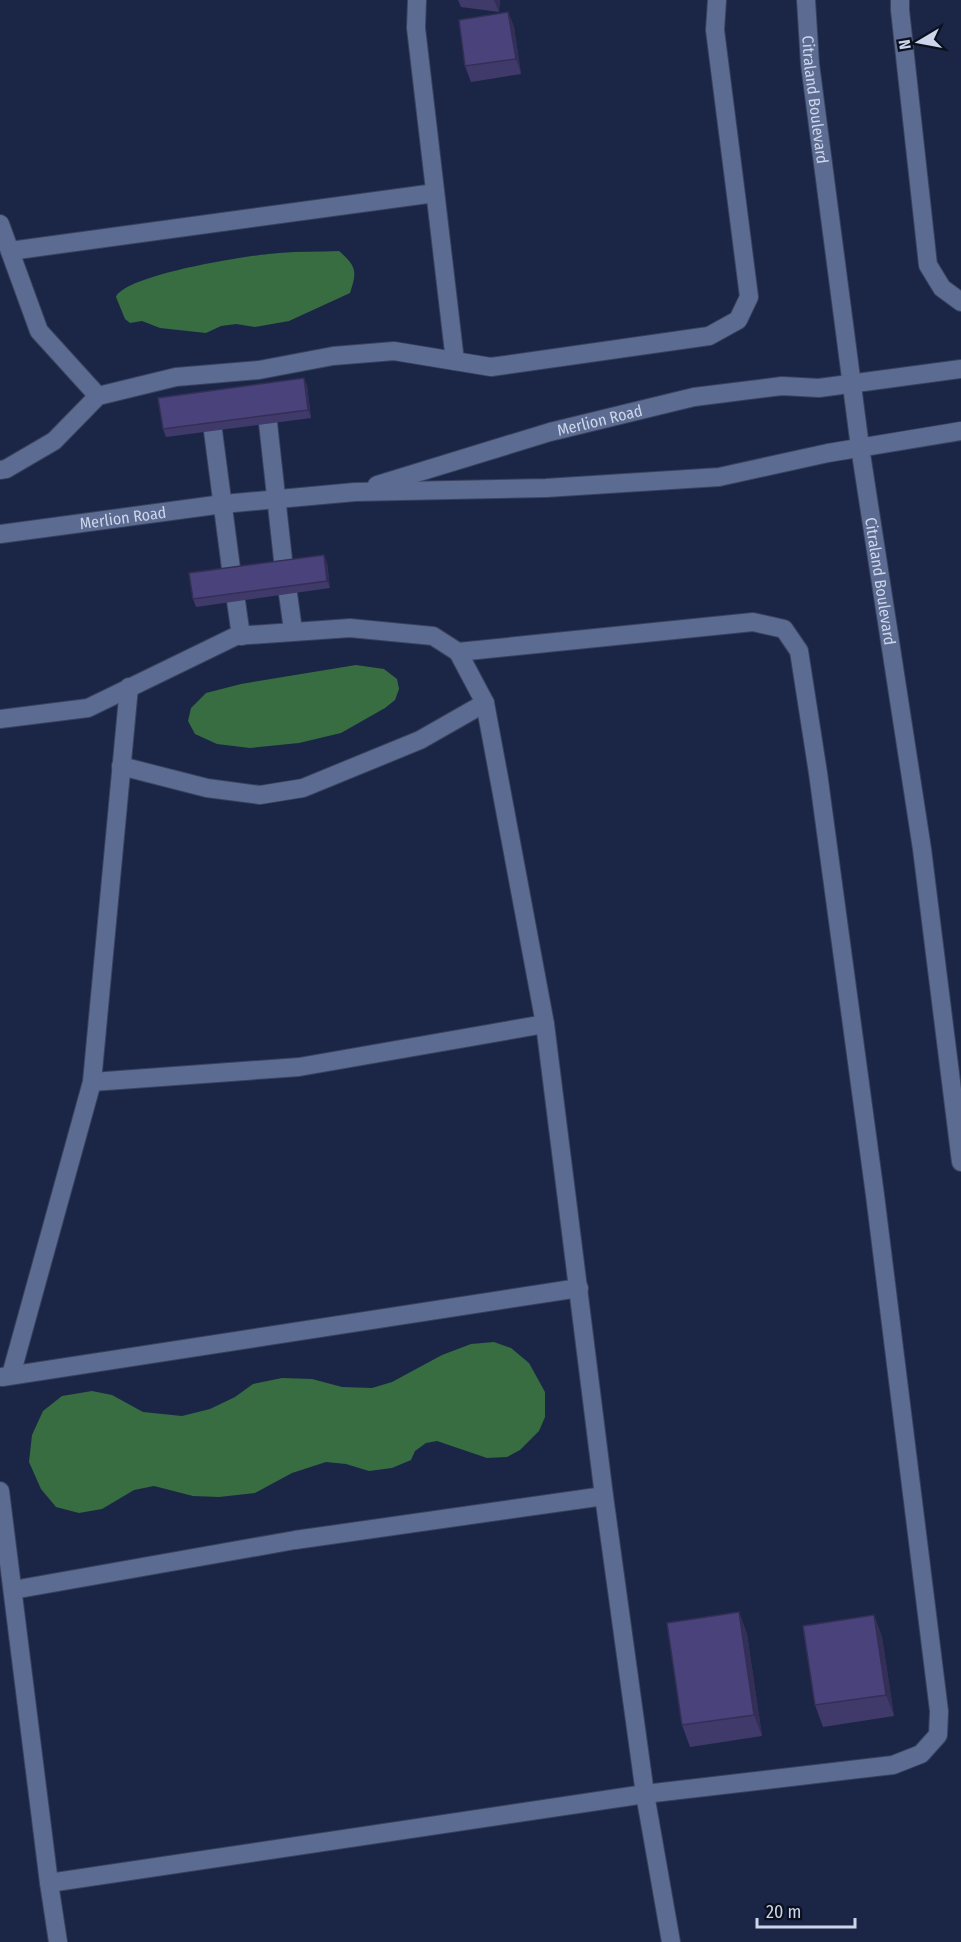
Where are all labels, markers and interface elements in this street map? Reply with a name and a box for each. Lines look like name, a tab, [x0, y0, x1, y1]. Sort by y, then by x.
north arrow	[889, 12, 949, 72]
street label: Citraland Boulevard	[798, 35, 832, 165]
text: N	[895, 38, 915, 51]
street label: Merlion Road	[555, 401, 644, 440]
street label: Merlion Road	[79, 503, 167, 533]
street label: Citraland Boulevard	[861, 516, 899, 646]
scale bar	[757, 1891, 854, 1929]
text: 20 m	[766, 1901, 801, 1923]

